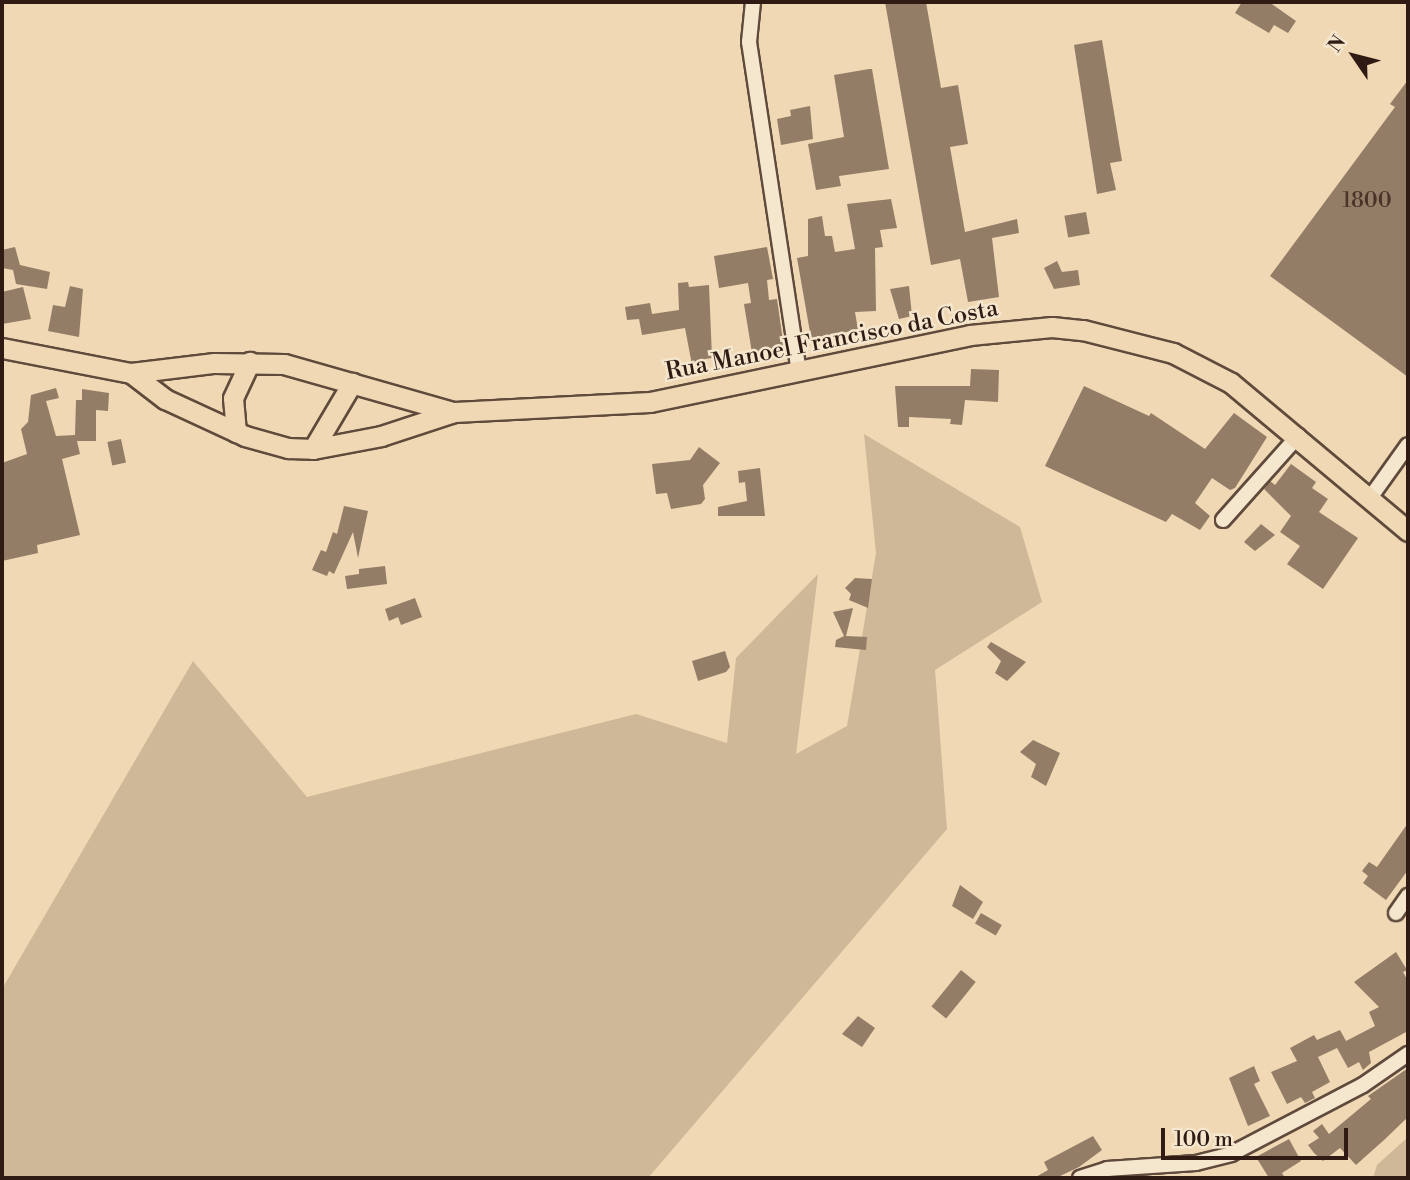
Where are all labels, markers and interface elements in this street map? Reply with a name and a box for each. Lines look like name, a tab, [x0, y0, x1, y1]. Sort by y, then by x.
north arrow	[1319, 21, 1389, 91]
text: N	[1323, 31, 1351, 57]
house number: 1800	[1342, 188, 1392, 214]
street label: Rua Manoel Francisco da Costa	[663, 295, 1001, 387]
scale bar	[1165, 1114, 1352, 1158]
text: 100 m	[1174, 1127, 1233, 1153]

